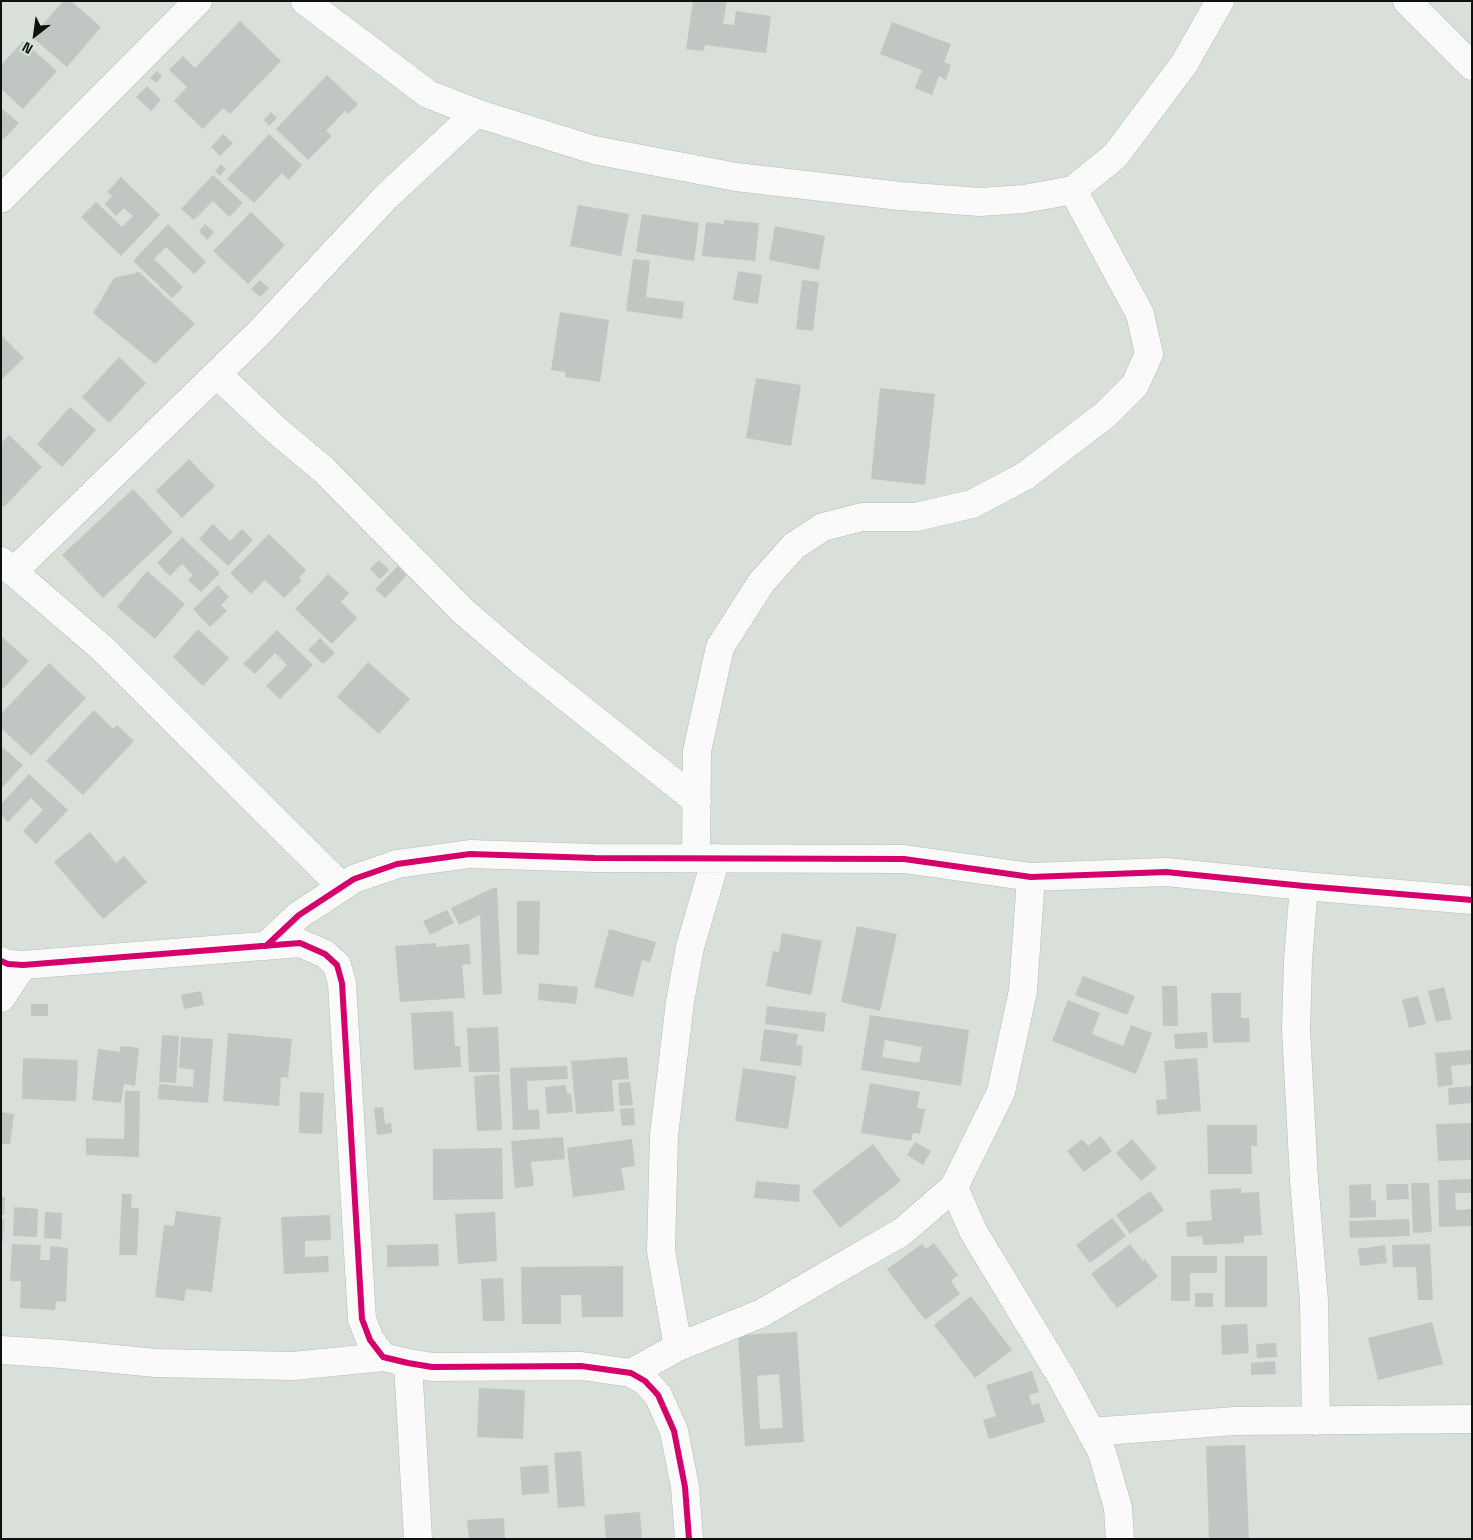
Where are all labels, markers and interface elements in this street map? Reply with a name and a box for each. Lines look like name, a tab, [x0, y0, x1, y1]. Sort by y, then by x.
north arrow	[10, 10, 60, 60]
text: N	[19, 38, 36, 58]

